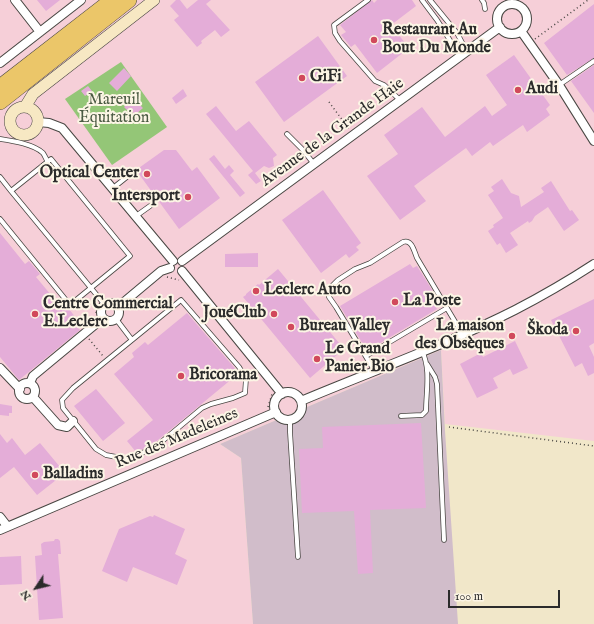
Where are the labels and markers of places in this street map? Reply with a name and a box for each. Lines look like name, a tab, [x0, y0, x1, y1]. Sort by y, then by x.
place label: Restaurant Au Bout Du Monde	[382, 21, 491, 59]
marker: Restaurant Au Bout Du Monde	[369, 35, 379, 45]
place label: GiFi	[310, 68, 341, 88]
marker: GiFi	[297, 73, 307, 83]
place label: Audi	[526, 80, 558, 100]
marker: Audi	[513, 85, 523, 95]
place label: Optical Center	[40, 164, 139, 184]
marker: Optical Center	[142, 169, 152, 179]
place label: Intersport	[112, 187, 180, 207]
marker: Intersport	[183, 192, 193, 202]
place label: Leclerc Auto	[264, 281, 351, 301]
marker: Leclerc Auto	[251, 286, 261, 296]
place label: La Poste	[403, 292, 461, 312]
place label: Centre Commercial E.Leclerc	[43, 295, 173, 333]
marker: La Poste	[390, 297, 400, 307]
place label: JouéClub	[203, 304, 266, 324]
marker: Centre Commercial E.Leclerc	[30, 309, 40, 319]
marker: JouéClub	[269, 309, 279, 319]
place label: Bureau Valley	[299, 317, 390, 337]
place label: La maison des Obsèques	[415, 317, 504, 355]
place label: Škoda	[527, 321, 568, 341]
marker: Bureau Valley	[286, 322, 296, 332]
marker: Škoda	[571, 326, 581, 336]
marker: La maison des Obsèques	[507, 331, 517, 341]
place label: Le Grand Panier Bio	[325, 340, 394, 378]
marker: Le Grand Panier Bio	[312, 354, 322, 364]
place label: Bricorama	[189, 366, 257, 386]
marker: Bricorama	[176, 371, 186, 381]
place label: Balladins	[43, 465, 103, 485]
marker: Balladins	[30, 470, 40, 480]

